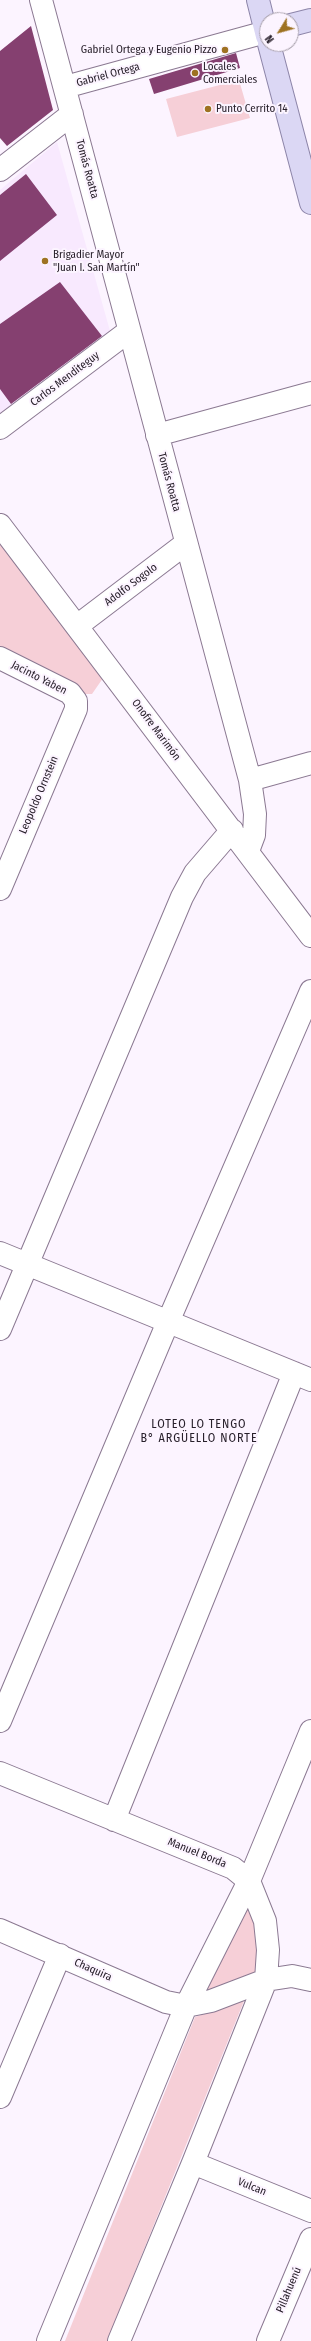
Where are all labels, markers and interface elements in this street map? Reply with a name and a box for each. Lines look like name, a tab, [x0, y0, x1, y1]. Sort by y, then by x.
north arrow	[259, 12, 299, 52]
text: N	[263, 32, 277, 45]
place label: Gabriel Ortega y Eugenio Pizzo	[81, 43, 217, 57]
marker: Gabriel Ortega y Eugenio Pizzo	[220, 45, 230, 55]
street label: Gabriel Ortega	[75, 60, 141, 90]
place label: Locales Comerciales	[203, 60, 257, 86]
marker: Locales Comerciales	[190, 68, 200, 78]
place label: Punto Cerrito 14	[216, 102, 288, 116]
marker: Punto Cerrito 14	[203, 104, 213, 114]
street label: Tomás Roatta	[73, 138, 101, 200]
place label: Brigadier Mayor "Juan I. San Martín"	[53, 248, 140, 274]
marker: Brigadier Mayor "Juan I. San Martín"	[40, 256, 50, 266]
street label: Carlos Menditeguy	[28, 349, 102, 409]
street label: Tomás Roatta	[155, 451, 183, 513]
street label: Adolfo Sogolo	[102, 561, 160, 609]
street label: Jacinto Yaben	[9, 658, 69, 698]
street label: Onofre Marimón	[129, 697, 183, 763]
street label: Leopoldo Ornstein	[17, 754, 61, 836]
district label: LOTEO LO TENGO B° ARGÜELLO NORTE	[140, 1418, 258, 1446]
street label: Manuel Borda	[166, 1835, 228, 1871]
street label: Chaquira	[72, 1956, 114, 1984]
street label: Vulcan	[236, 2175, 268, 2199]
street label: Pillahuenú	[274, 2265, 304, 2315]

